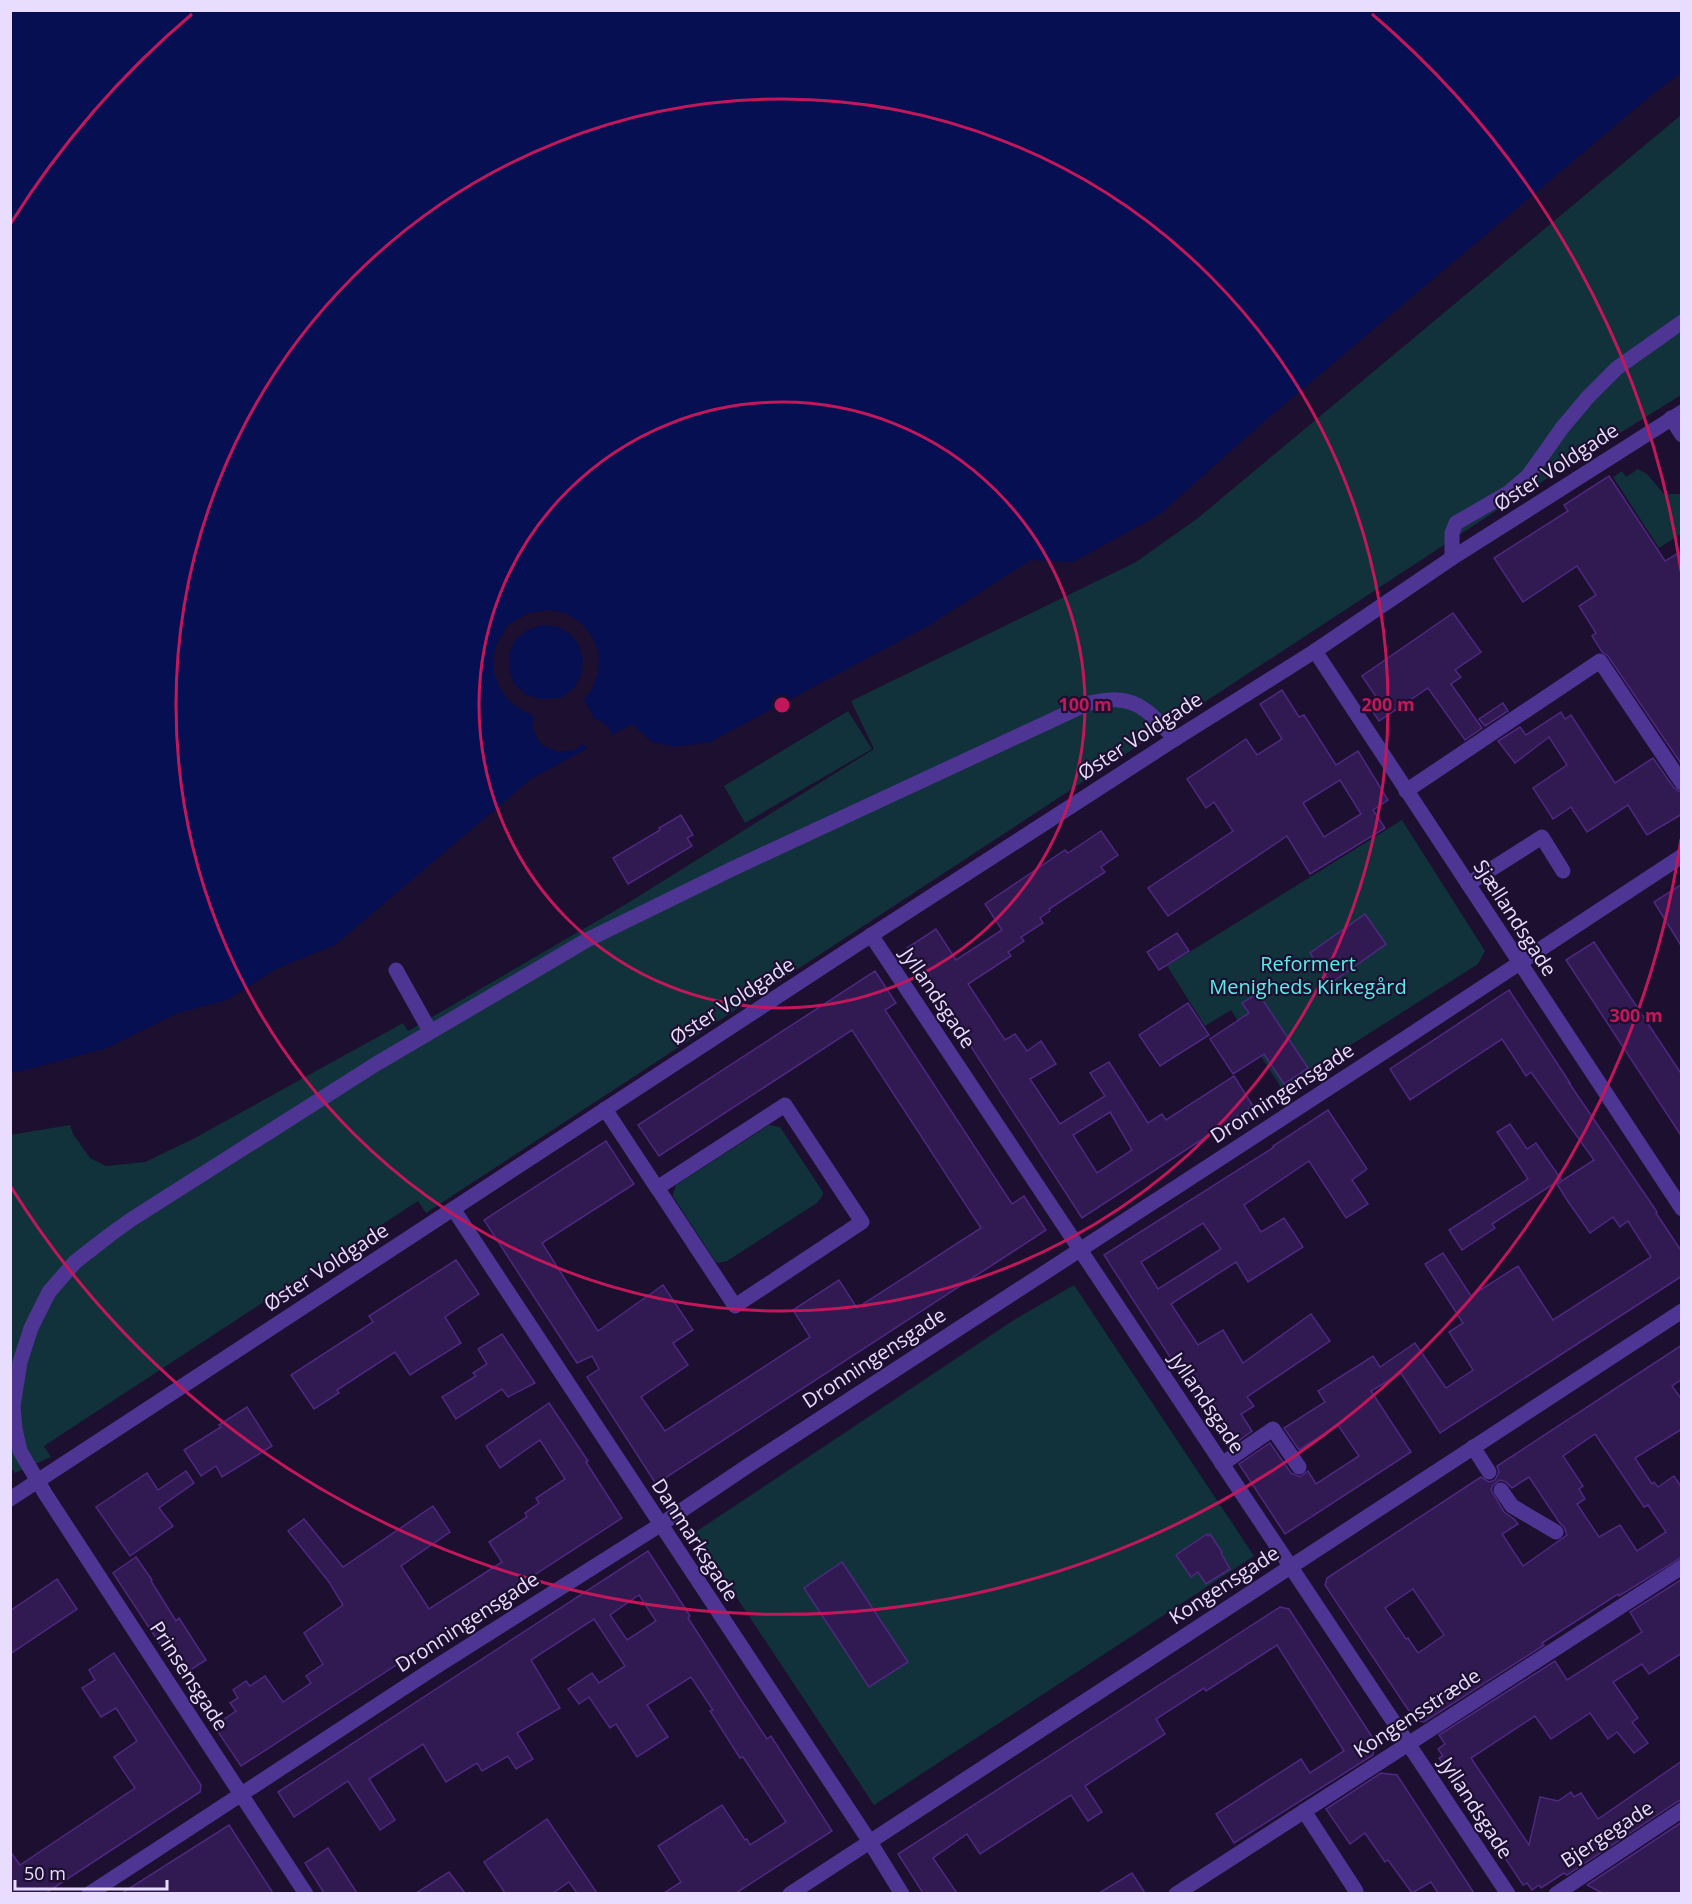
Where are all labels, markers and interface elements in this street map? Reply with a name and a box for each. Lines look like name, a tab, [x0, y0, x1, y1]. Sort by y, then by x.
street label: Øster Voldgade	[1488, 416, 1623, 517]
street label: Øster Voldgade	[1072, 685, 1207, 786]
text: 100 m	[1058, 692, 1112, 716]
text: 200 m	[1361, 692, 1415, 716]
centre of rings	[772, 695, 792, 715]
street label: Sjællandsgade	[1468, 854, 1563, 981]
street label: Jyllandsgade	[894, 940, 982, 1053]
street label: Øster Voldgade	[664, 950, 799, 1051]
park label: Reformert Menigheds Kirkegård	[1209, 950, 1407, 1000]
text: 300 m	[1609, 1003, 1663, 1027]
street label: Dronningensgade	[1205, 1036, 1359, 1149]
street label: Øster Voldgade	[258, 1216, 393, 1317]
street label: Dronningensgade	[797, 1301, 951, 1414]
street label: Jyllandsgade	[1163, 1345, 1251, 1458]
street label: Danmarksgade	[646, 1473, 745, 1606]
street label: Kongensgade	[1164, 1539, 1284, 1630]
street label: Dronningensgade	[390, 1565, 544, 1678]
street label: Prinsensgade	[144, 1616, 235, 1736]
street label: Kongensstræde	[1348, 1662, 1485, 1764]
street label: Jyllandsgade	[1432, 1750, 1519, 1864]
street label: Bjergegade	[1555, 1794, 1658, 1873]
scale bar	[15, 1853, 166, 1891]
text: 50 m	[24, 1861, 66, 1885]

